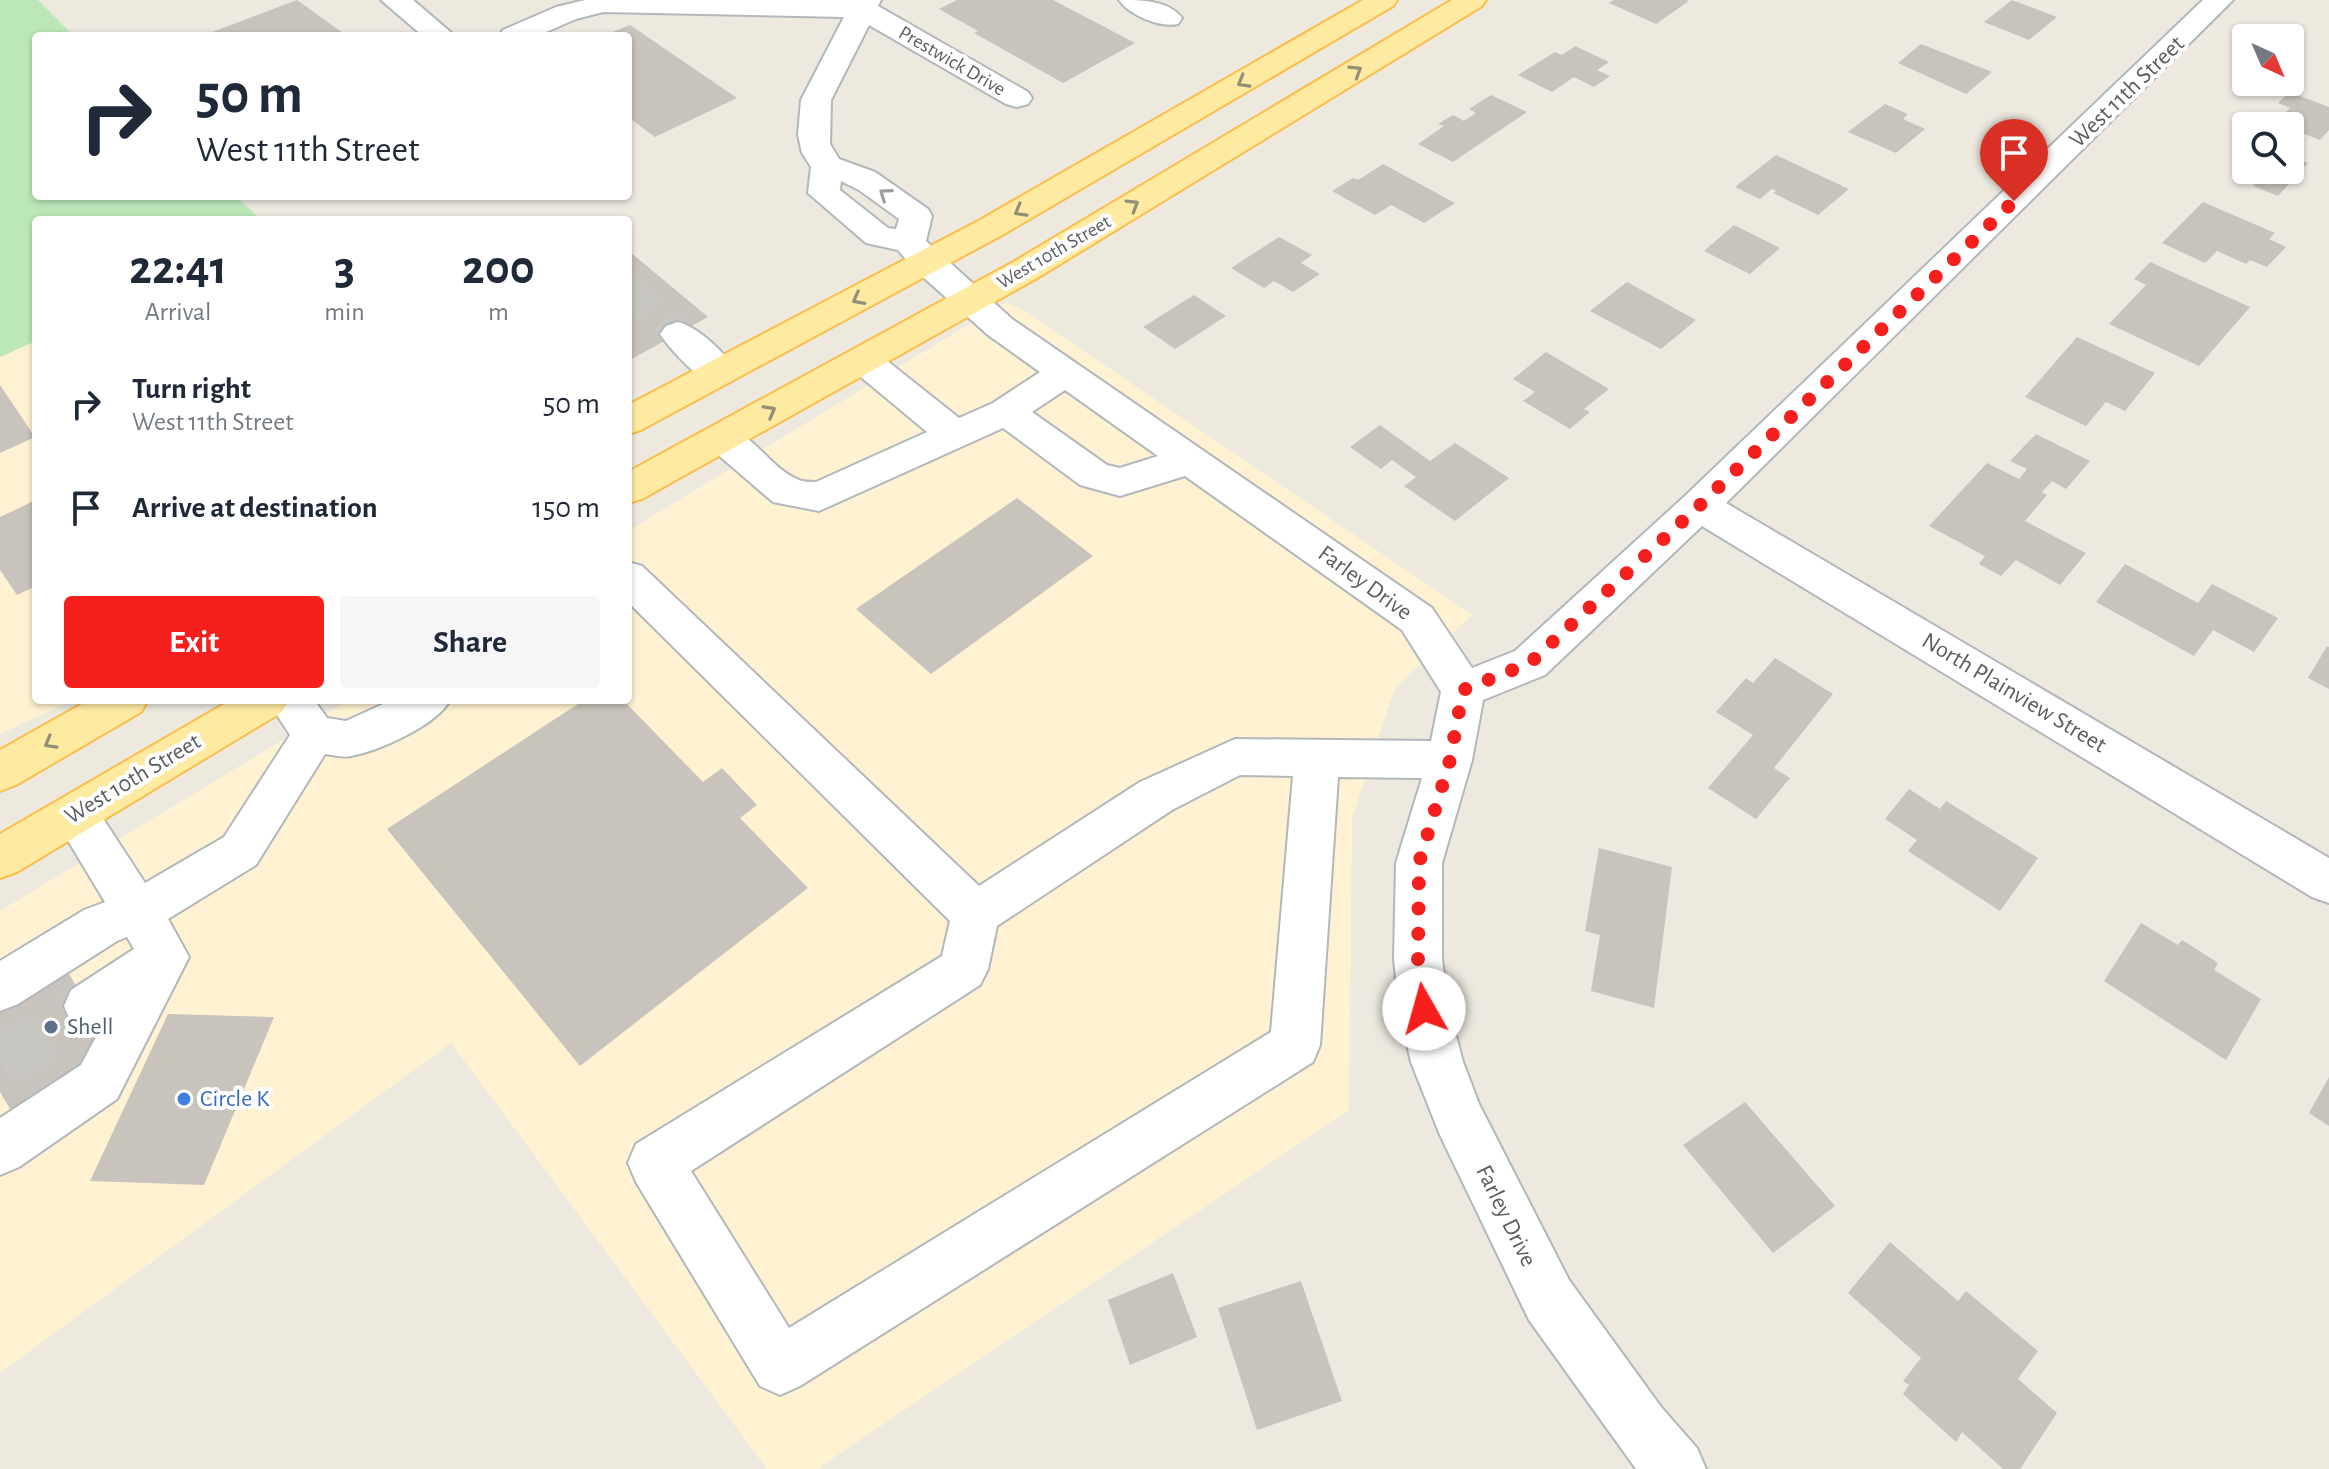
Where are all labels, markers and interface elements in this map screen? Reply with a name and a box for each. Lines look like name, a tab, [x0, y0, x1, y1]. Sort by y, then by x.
street label: Prestwick Drive	[895, 22, 1009, 100]
north arrow	[2232, 24, 2304, 96]
map controls	[2232, 24, 2304, 184]
street label: West 11th Street	[2065, 31, 2189, 152]
icon: right	[64, 64, 168, 168]
one-way arrow	[1347, 66, 1362, 81]
text: 50 m	[196, 67, 303, 123]
one-way arrow	[1237, 72, 1252, 88]
button: search	[2232, 112, 2304, 184]
pin	[1980, 119, 2048, 201]
icon: arrive	[1992, 131, 2036, 175]
text: West 11th Street	[196, 132, 420, 168]
one-way arrow	[879, 189, 894, 204]
one-way arrow	[1124, 200, 1139, 215]
one-way arrow	[1014, 201, 1029, 217]
street label: West 10th Street	[994, 211, 1115, 293]
text: 22:41	[129, 245, 227, 293]
text: 3	[334, 245, 355, 293]
text: 200	[462, 245, 535, 293]
one-way arrow	[851, 290, 866, 305]
text: Arrival	[145, 299, 212, 325]
text: min	[324, 299, 365, 325]
text: m	[488, 299, 509, 325]
text: Turn right	[132, 374, 251, 404]
icon: right	[64, 382, 108, 426]
text: 50 m	[543, 389, 600, 419]
one-way arrow	[762, 406, 776, 421]
text: West 11th Street	[132, 409, 293, 435]
icon: arrive	[64, 486, 108, 530]
text: Arrive at destination	[132, 493, 378, 523]
text: 150 m	[532, 493, 600, 523]
street label: Farley Drive	[1314, 541, 1416, 625]
button: Exit	[64, 596, 324, 688]
button: Share	[340, 596, 600, 688]
street label: North Plainview Street	[1918, 629, 2111, 758]
street label: West 10th Street	[61, 729, 205, 829]
one-way arrow	[44, 733, 59, 749]
position arrow	[1382, 967, 1466, 1051]
place label: Shell	[67, 1015, 114, 1039]
marker: Shell	[42, 1018, 60, 1036]
place label: Circle K	[200, 1087, 270, 1111]
marker: Circle K	[175, 1090, 193, 1108]
street label: Farley Drive	[1471, 1162, 1541, 1270]

